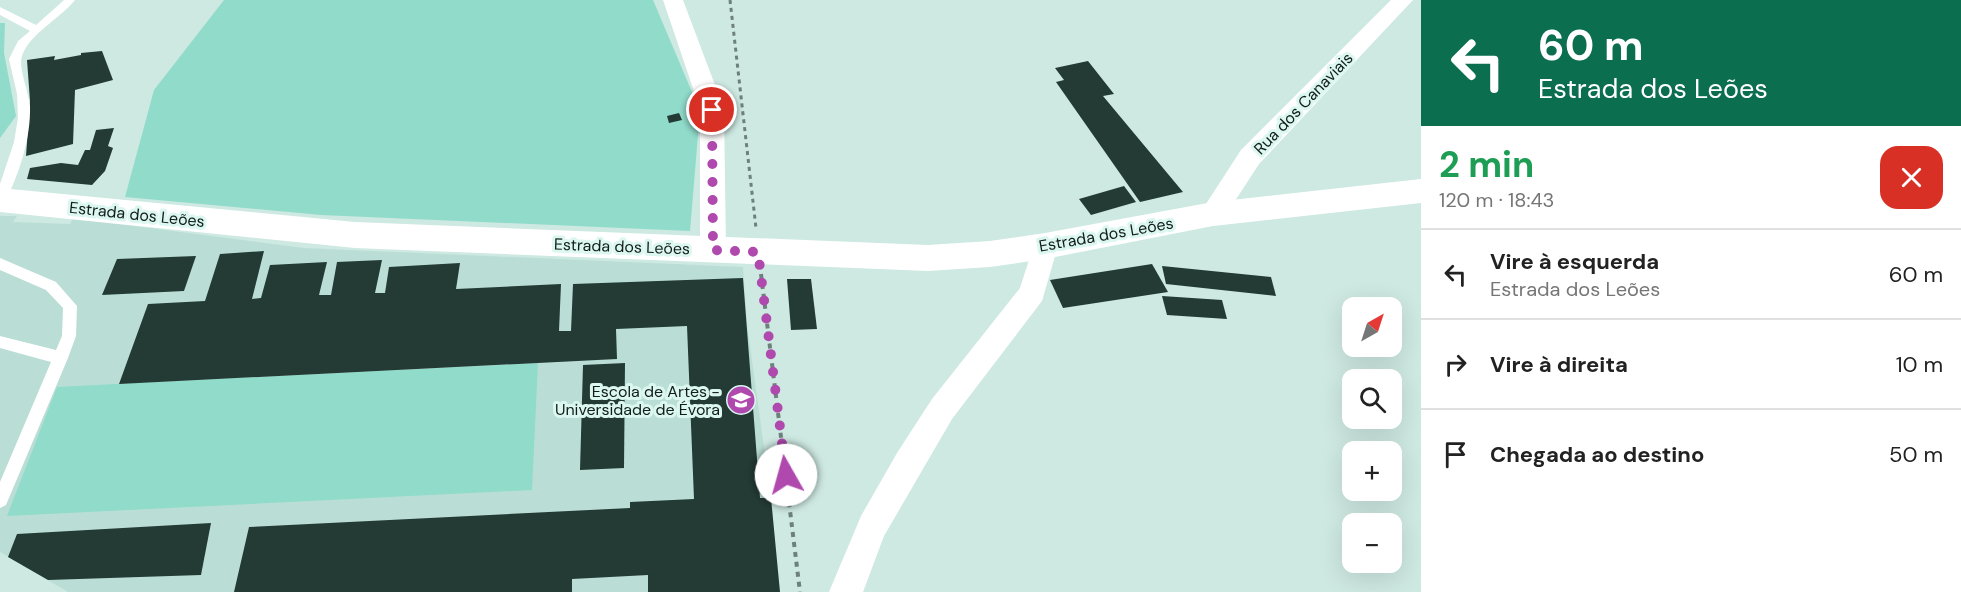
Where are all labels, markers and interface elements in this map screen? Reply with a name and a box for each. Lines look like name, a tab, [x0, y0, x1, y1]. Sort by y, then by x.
text: 60 m	[1538, 18, 1644, 73]
icon: left	[1439, 24, 1517, 102]
street label: Rua dos Canaviais	[1249, 48, 1357, 159]
text: Estrada dos Leões	[1538, 71, 1768, 106]
pin	[686, 84, 737, 135]
icon: arrive	[695, 93, 728, 126]
text: 2 min	[1439, 141, 1534, 188]
button: close	[1880, 146, 1943, 209]
text: 120 m · 18:43	[1439, 187, 1554, 213]
street label: Estrada dos Leões	[68, 197, 206, 232]
street label: Estrada dos Leões	[1037, 212, 1175, 257]
street label: Estrada dos Leões	[554, 234, 690, 259]
text: Vire à esquerda	[1490, 247, 1659, 276]
icon: left	[1439, 258, 1472, 291]
text: 60 m	[1889, 260, 1943, 289]
text: Estrada dos Leões	[1490, 276, 1660, 302]
north arrow	[1342, 297, 1402, 357]
map controls	[1342, 297, 1402, 573]
icon: right	[1439, 348, 1472, 381]
text: Vire à direita	[1490, 350, 1628, 379]
text: 10 m	[1896, 350, 1943, 379]
button: search	[1342, 369, 1402, 429]
place label: Escola de Artes - Universidade de Évora	[555, 381, 720, 420]
school or university icon: Escola de Artes - Universidade de Évora	[725, 384, 757, 416]
icon: arrive	[1439, 438, 1472, 471]
text: Chegada ao destino	[1490, 440, 1704, 469]
text: 50 m	[1889, 440, 1943, 469]
button: +	[1342, 441, 1402, 501]
position arrow	[754, 443, 818, 507]
button: −	[1342, 513, 1402, 573]

